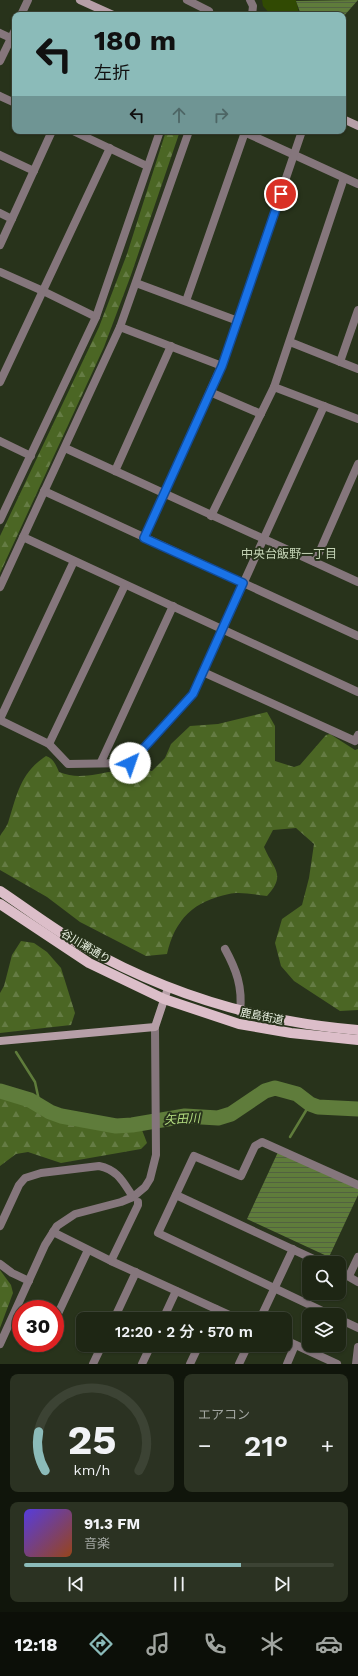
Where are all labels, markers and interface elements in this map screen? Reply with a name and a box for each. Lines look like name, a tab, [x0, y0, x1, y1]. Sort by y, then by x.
text: 180 m	[94, 24, 176, 57]
icon: left	[28, 28, 80, 80]
text: 左折	[94, 62, 130, 83]
icon: left	[126, 104, 148, 126]
icon: ahead	[168, 104, 190, 126]
icon: right	[210, 104, 232, 126]
pin	[264, 177, 298, 211]
icon: arrive	[270, 183, 292, 205]
district label: 中央台飯野一丁目	[241, 547, 337, 561]
position arrow	[109, 742, 151, 784]
street label: 谷川瀬通り	[59, 927, 113, 966]
street label: 鹿島街道	[239, 1006, 285, 1027]
water label: 矢田川	[164, 1111, 202, 1127]
map controls	[302, 1256, 346, 1352]
button: search	[302, 1256, 346, 1300]
speed limit sign: 30	[12, 1300, 64, 1352]
button: layers	[302, 1308, 346, 1352]
text: 12:20 · 2 分 · 570 m	[115, 1323, 253, 1341]
text: エアコン	[198, 1407, 250, 1422]
text: 25	[67, 1415, 117, 1464]
text: 21°	[244, 1428, 288, 1463]
text: −	[198, 1433, 211, 1458]
text: +	[321, 1433, 334, 1458]
text: km/h	[74, 1462, 110, 1478]
text: 91.3 FM	[84, 1515, 140, 1533]
text: 音楽	[84, 1536, 110, 1551]
icon: previous	[65, 1573, 87, 1595]
icon: pause	[168, 1573, 190, 1595]
icon: next	[271, 1573, 293, 1595]
icon: directions	[87, 1630, 115, 1658]
icon: music	[144, 1630, 172, 1658]
icon: phone	[201, 1630, 229, 1658]
icon: climate	[258, 1630, 286, 1658]
icon: car	[315, 1630, 343, 1658]
text: 12:18	[15, 1634, 58, 1655]

